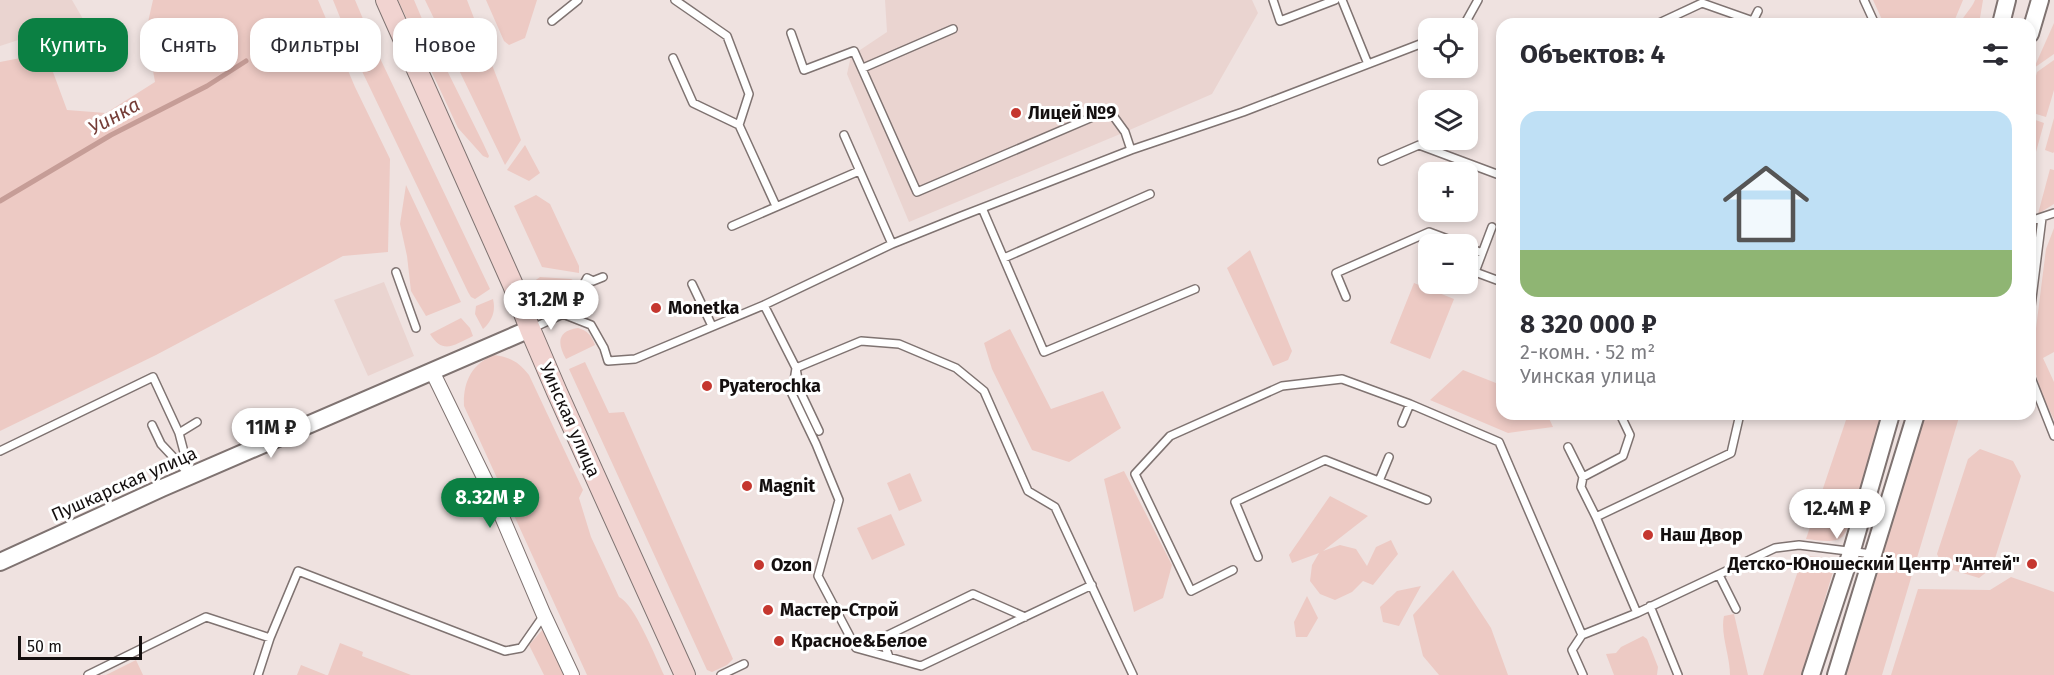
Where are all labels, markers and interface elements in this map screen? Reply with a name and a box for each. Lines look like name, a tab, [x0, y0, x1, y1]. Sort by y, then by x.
chip: Купить	[18, 18, 128, 72]
chip: Снять	[140, 18, 238, 72]
chip: Фильтры	[250, 18, 381, 72]
chip: Новое	[393, 18, 497, 72]
map controls	[1418, 18, 1478, 294]
button: locate	[1418, 18, 1478, 78]
icon: filters	[1979, 38, 2012, 71]
text: Объектов: 4	[1520, 39, 1665, 70]
button: layers	[1418, 90, 1478, 150]
water label: Уинка	[84, 92, 144, 140]
place label: Лицей №9	[1028, 102, 1116, 124]
marker: Лицей №9	[1009, 106, 1023, 120]
icon: home	[1712, 150, 1820, 258]
button: +	[1418, 162, 1478, 222]
button: −	[1418, 234, 1478, 294]
pin: 31.2M ₽	[496, 280, 606, 331]
text: 31.2M ₽	[518, 287, 584, 311]
place label: Monetka	[668, 297, 740, 319]
marker: Monetka	[649, 301, 663, 315]
text: 8 320 000 ₽	[1520, 309, 1657, 340]
text: 2-комн. · 52 m²	[1520, 340, 1655, 364]
street label: Уинская улица	[535, 359, 605, 481]
text: Уинская улица	[1520, 364, 1657, 388]
place label: Pyaterochka	[719, 375, 821, 397]
marker: Pyaterochka	[700, 379, 714, 393]
pin: 11M ₽	[229, 408, 313, 459]
text: 11M ₽	[246, 415, 296, 439]
street label: Пушкарская улица	[48, 442, 200, 526]
place label: Magnit	[759, 475, 816, 497]
pin: 8.32M ₽	[435, 478, 545, 529]
marker: Magnit	[740, 479, 754, 493]
text: 8.32M ₽	[455, 485, 525, 509]
pin: 12.4M ₽	[1782, 489, 1892, 540]
text: 12.4M ₽	[1803, 496, 1871, 520]
place label: Наш Двор	[1660, 524, 1743, 546]
marker: Наш Двор	[1641, 528, 1655, 542]
place label: Детско-Юношеский Центр "Антей"	[1727, 553, 2020, 575]
place label: Ozon	[771, 554, 812, 576]
marker: Детско-Юношеский Центр "Антей"	[2025, 557, 2039, 571]
marker: Ozon	[752, 558, 766, 572]
place label: Мастер-Строй	[780, 599, 899, 621]
marker: Мастер-Строй	[761, 603, 775, 617]
place label: Красное&Белое	[791, 630, 927, 652]
scale bar	[18, 633, 142, 660]
marker: Красное&Белое	[772, 634, 786, 648]
text: 50 m	[27, 637, 62, 656]

